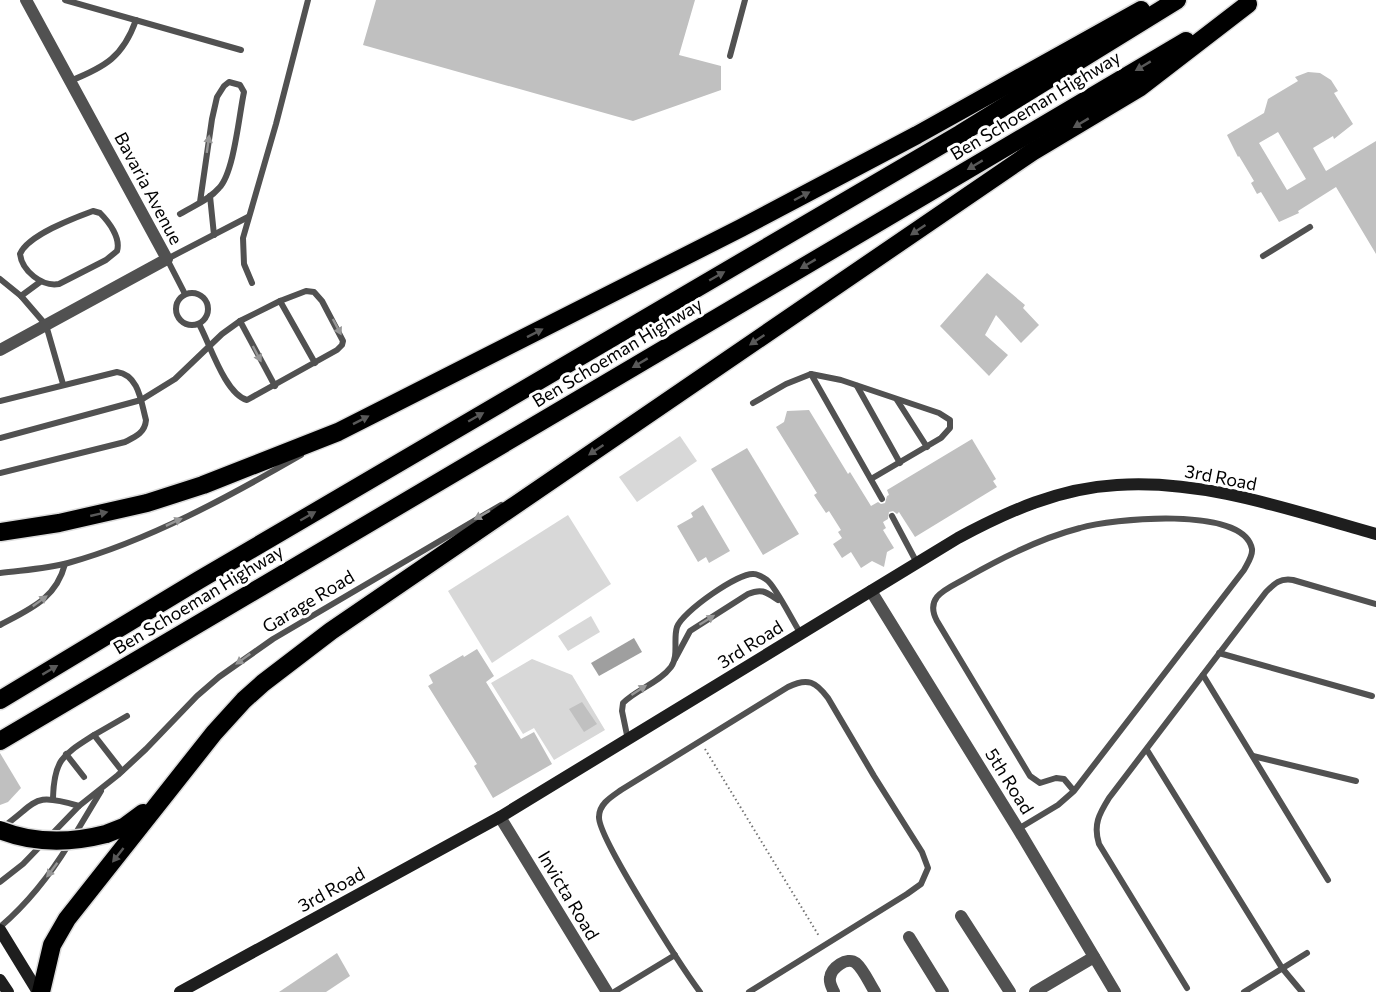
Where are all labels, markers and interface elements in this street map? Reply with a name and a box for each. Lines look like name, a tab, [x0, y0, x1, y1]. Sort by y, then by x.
street label: Ben Schoeman Highway	[946, 45, 1124, 165]
one-way arrow	[1135, 60, 1151, 71]
one-way arrow	[1073, 117, 1089, 128]
street label: Bavaria Avenue	[110, 128, 188, 248]
one-way arrow	[204, 134, 213, 153]
one-way arrow	[967, 159, 984, 169]
one-way arrow	[794, 191, 811, 201]
one-way arrow	[910, 224, 926, 235]
one-way arrow	[799, 259, 816, 269]
one-way arrow	[709, 271, 726, 281]
street label: Ben Schoeman Highway	[528, 292, 706, 412]
one-way arrow	[332, 319, 342, 336]
one-way arrow	[527, 328, 544, 338]
one-way arrow	[749, 334, 765, 345]
one-way arrow	[252, 345, 262, 362]
one-way arrow	[631, 358, 648, 368]
one-way arrow	[468, 412, 484, 423]
one-way arrow	[353, 415, 370, 425]
one-way arrow	[588, 444, 604, 455]
street label: 3rd Road	[1183, 459, 1259, 495]
one-way arrow	[90, 509, 108, 519]
one-way arrow	[473, 510, 490, 520]
one-way arrow	[300, 511, 317, 521]
one-way arrow	[166, 517, 183, 526]
street label: Ben Schoeman Highway	[109, 539, 287, 659]
street label: Garage Road	[258, 565, 358, 637]
one-way arrow	[31, 595, 47, 607]
one-way arrow	[699, 614, 715, 625]
street label: 3rd Road	[713, 615, 787, 673]
one-way arrow	[236, 653, 252, 665]
one-way arrow	[42, 664, 58, 675]
one-way arrow	[631, 685, 647, 696]
street label: 5th Road	[981, 744, 1039, 818]
street label: Invicta Road	[534, 846, 604, 944]
one-way arrow	[111, 847, 124, 863]
one-way arrow	[45, 862, 58, 878]
street label: 3rd Road	[294, 862, 368, 916]

